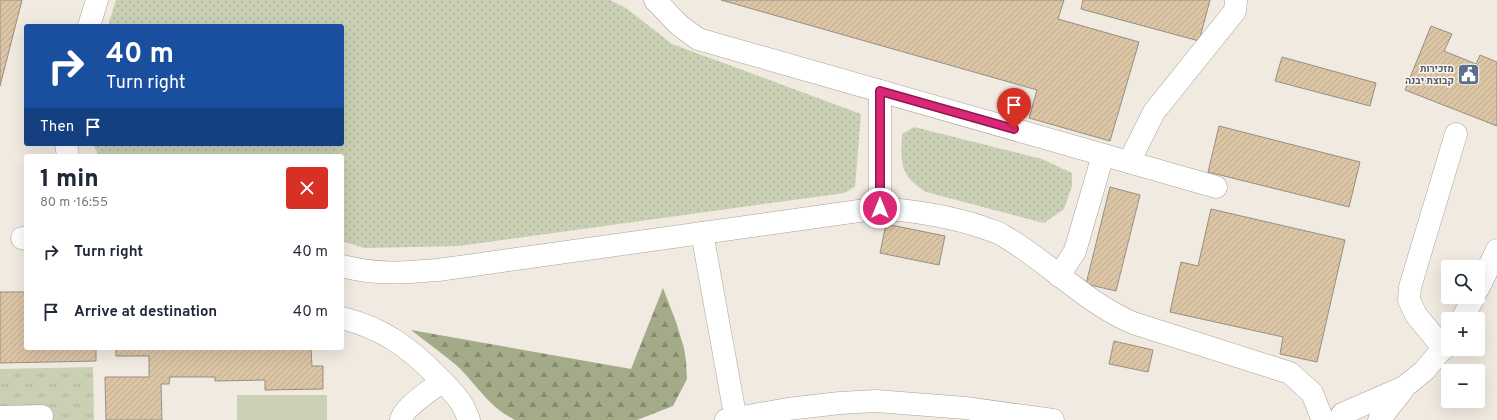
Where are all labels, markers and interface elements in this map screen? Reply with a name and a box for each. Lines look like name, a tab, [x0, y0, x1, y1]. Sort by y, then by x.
text: 40 m	[106, 37, 174, 73]
icon: right	[40, 40, 92, 92]
public building icon: מזכירות קבוצת יבנה	[1456, 61, 1482, 87]
place label: מזכירות קבוצת יבנה	[1405, 63, 1454, 88]
text: Turn right	[106, 72, 186, 95]
pin	[997, 88, 1031, 129]
icon: arrive	[1003, 94, 1025, 116]
icon: arrive	[82, 116, 104, 138]
text: Then	[40, 118, 74, 137]
text: 1 min	[40, 165, 99, 195]
button: close	[286, 167, 328, 209]
position arrow	[859, 187, 901, 229]
text: 80 m · 16:55	[40, 195, 108, 211]
icon: right	[40, 241, 62, 263]
text: Turn right	[74, 243, 143, 262]
text: 40 m	[293, 243, 328, 262]
map controls	[1441, 260, 1485, 408]
button: search	[1441, 260, 1485, 304]
icon: arrive	[40, 301, 62, 323]
text: Arrive at destination	[74, 303, 217, 322]
text: 40 m	[293, 303, 328, 322]
button: +	[1441, 312, 1485, 356]
button: −	[1441, 364, 1485, 408]

